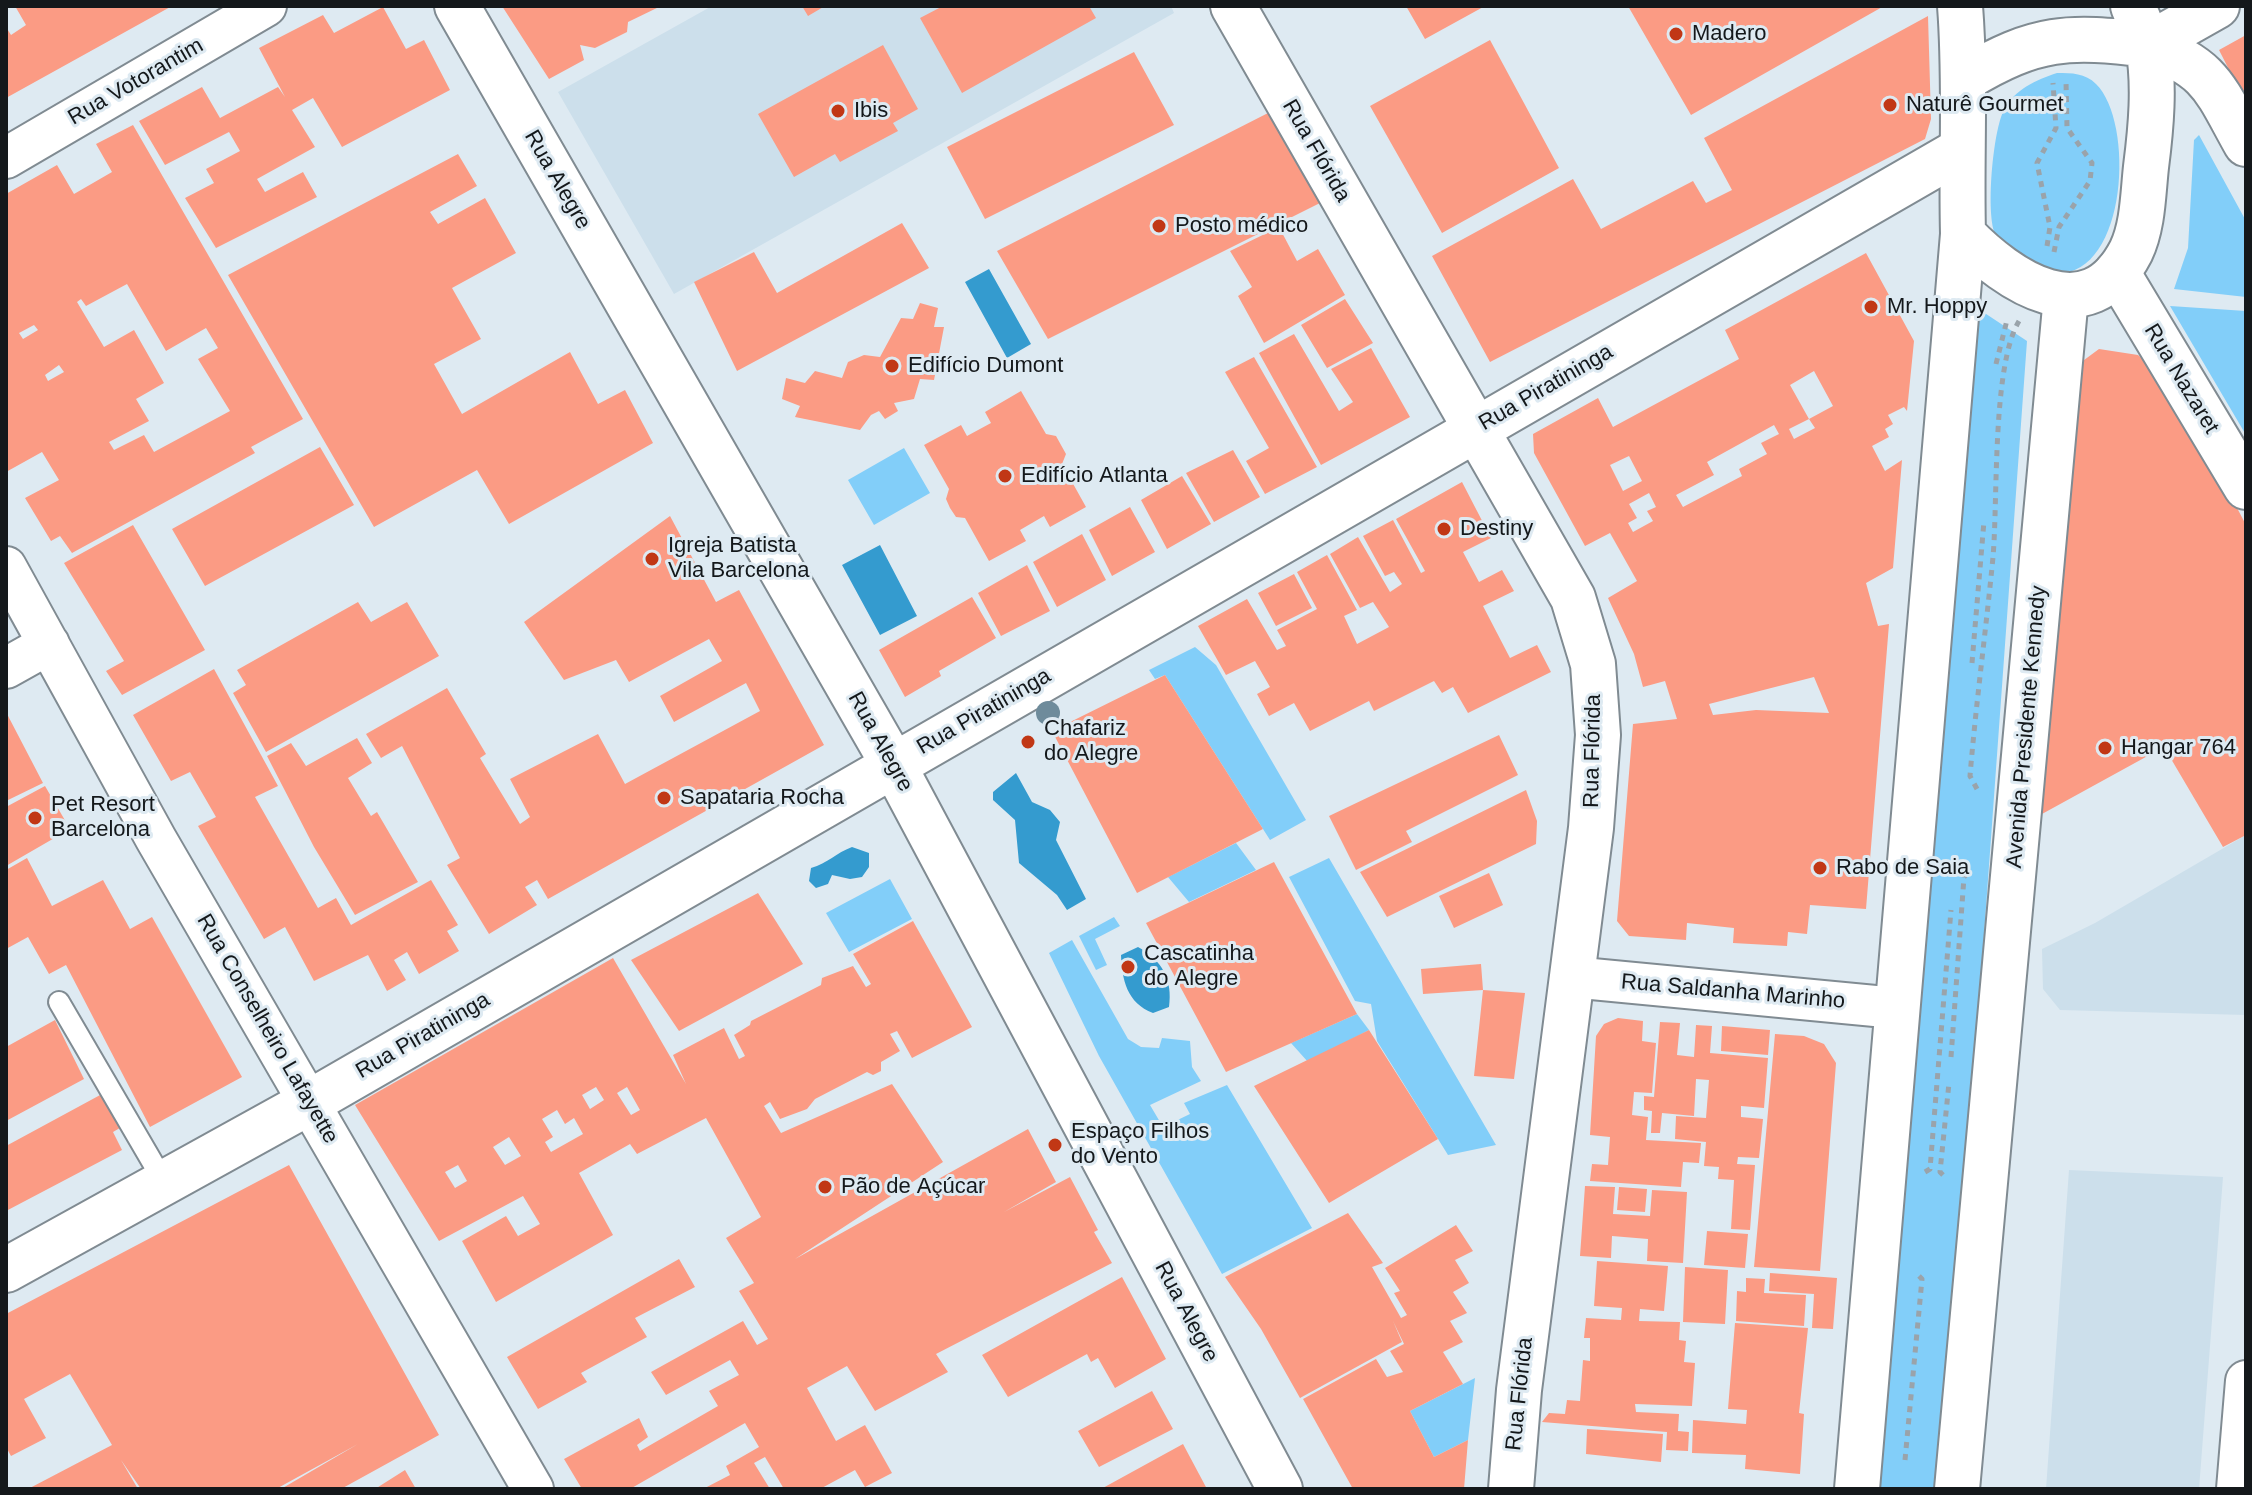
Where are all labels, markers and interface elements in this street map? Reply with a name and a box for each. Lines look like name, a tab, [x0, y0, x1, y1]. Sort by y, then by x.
place label: Madero	[1692, 21, 1767, 47]
marker: Madero	[1667, 25, 1685, 43]
street label: Rua Votorantim	[64, 33, 208, 131]
place label: Naturê Gourmet	[1906, 92, 2064, 118]
street label: Rua Flórida	[1276, 95, 1356, 207]
marker: Naturê Gourmet	[1881, 96, 1899, 114]
place label: Ibis	[854, 98, 888, 124]
marker: Ibis	[829, 102, 847, 120]
street label: Rua Alegre	[518, 126, 596, 234]
place label: Posto médico	[1175, 213, 1308, 239]
marker: Posto médico	[1150, 217, 1168, 235]
place label: Mr. Hoppy	[1887, 294, 1987, 320]
marker: Mr. Hoppy	[1862, 298, 1880, 316]
street label: Rua Nazaret	[2138, 319, 2224, 439]
street label: Rua Piratininga	[1474, 339, 1618, 437]
place label: Edifício Dumont	[908, 353, 1063, 379]
marker: Edifício Dumont	[883, 357, 901, 375]
place label: Edifício Atlanta	[1021, 463, 1168, 489]
marker: Edifício Atlanta	[996, 467, 1014, 485]
place label: Destiny	[1460, 516, 1533, 542]
marker: Destiny	[1435, 520, 1453, 538]
place label: Igreja Batista Vila Barcelona	[668, 533, 809, 584]
marker: Igreja Batista Vila Barcelona	[643, 550, 661, 568]
street label: Avenida Presidente Kennedy	[2002, 585, 2052, 869]
street label: Rua Piratininga	[912, 663, 1056, 761]
street label: Rua Alegre	[842, 687, 918, 797]
street label: Rua Flórida	[1579, 694, 1607, 808]
place label: Chafariz do Alegre	[1044, 716, 1138, 768]
marker: Chafariz do Alegre	[1019, 733, 1037, 751]
place label: Hangar 764	[2121, 735, 2236, 761]
marker: Hangar 764	[2096, 739, 2114, 757]
place label: Sapataria Rocha	[680, 785, 844, 811]
marker: Sapataria Rocha	[655, 789, 673, 807]
place label: Pet Resort Barcelona	[51, 792, 155, 844]
marker: Pet Resort Barcelona	[26, 809, 44, 827]
place label: Rabo de Saia	[1836, 855, 1969, 881]
marker: Rabo de Saia	[1811, 859, 1829, 877]
street label: Rua Conselheiro Lafayette	[190, 910, 344, 1148]
place label: Cascatinha do Alegre	[1144, 941, 1254, 992]
marker: Cascatinha do Alegre	[1119, 958, 1137, 976]
street label: Rua Saldanha Marinho	[1620, 969, 1846, 1015]
street label: Rua Piratininga	[351, 987, 495, 1085]
place label: Espaço Filhos do Vento	[1071, 1119, 1209, 1170]
marker: Espaço Filhos do Vento	[1046, 1136, 1064, 1154]
place label: Pão de Açúcar	[841, 1174, 985, 1200]
marker: Pão de Açúcar	[816, 1178, 834, 1196]
street label: Rua Alegre	[1149, 1257, 1223, 1367]
street label: Rua Flórida	[1501, 1336, 1539, 1452]

